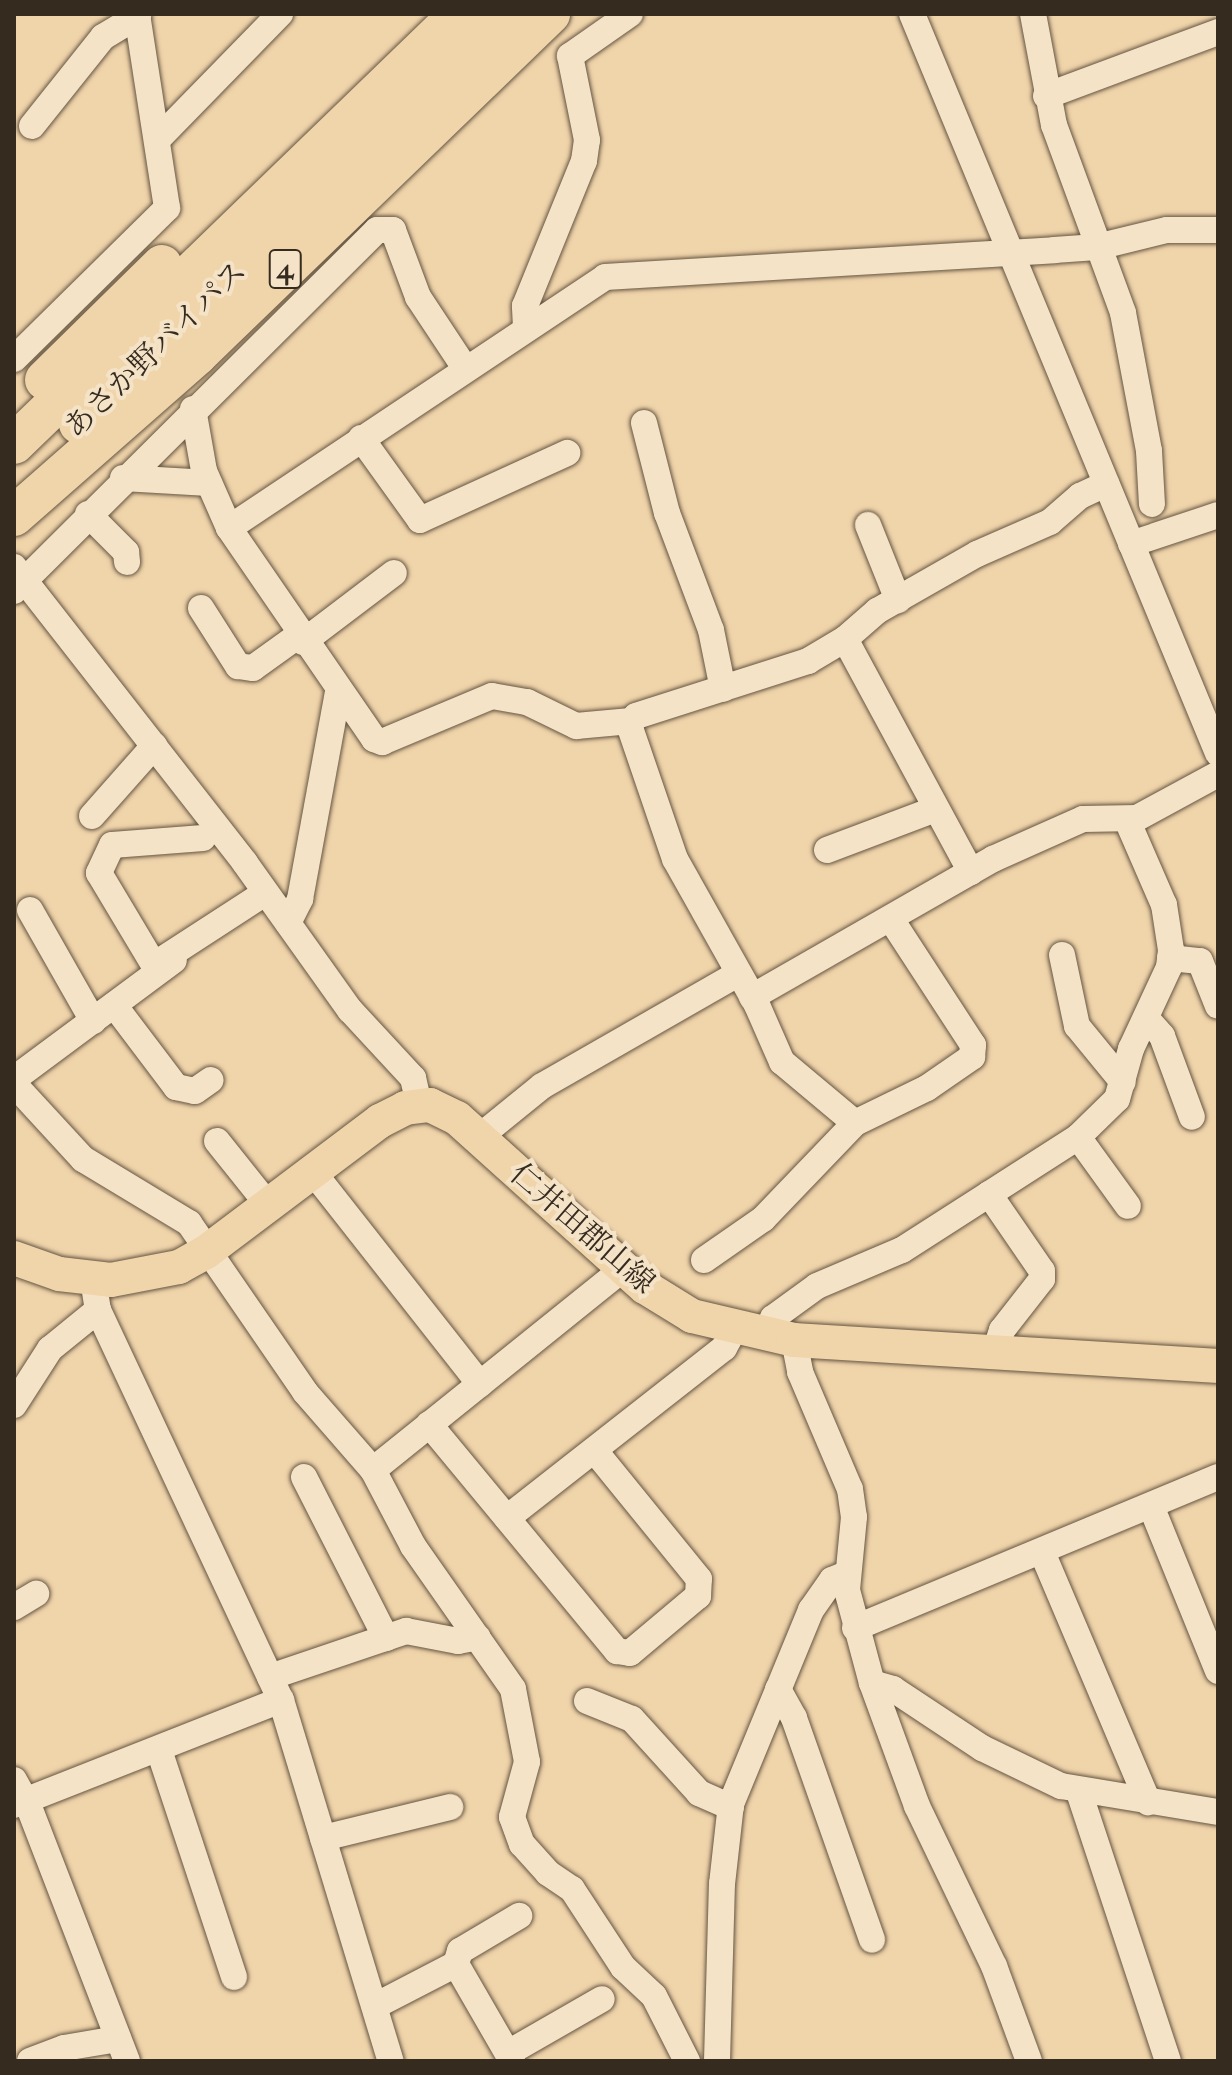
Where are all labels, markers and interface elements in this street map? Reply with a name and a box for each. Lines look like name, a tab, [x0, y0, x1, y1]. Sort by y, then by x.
road number: 4	[267, 245, 303, 293]
street label: あさか野バイパス	[57, 254, 255, 446]
street label: 仁井田郡山線	[502, 1156, 662, 1302]

